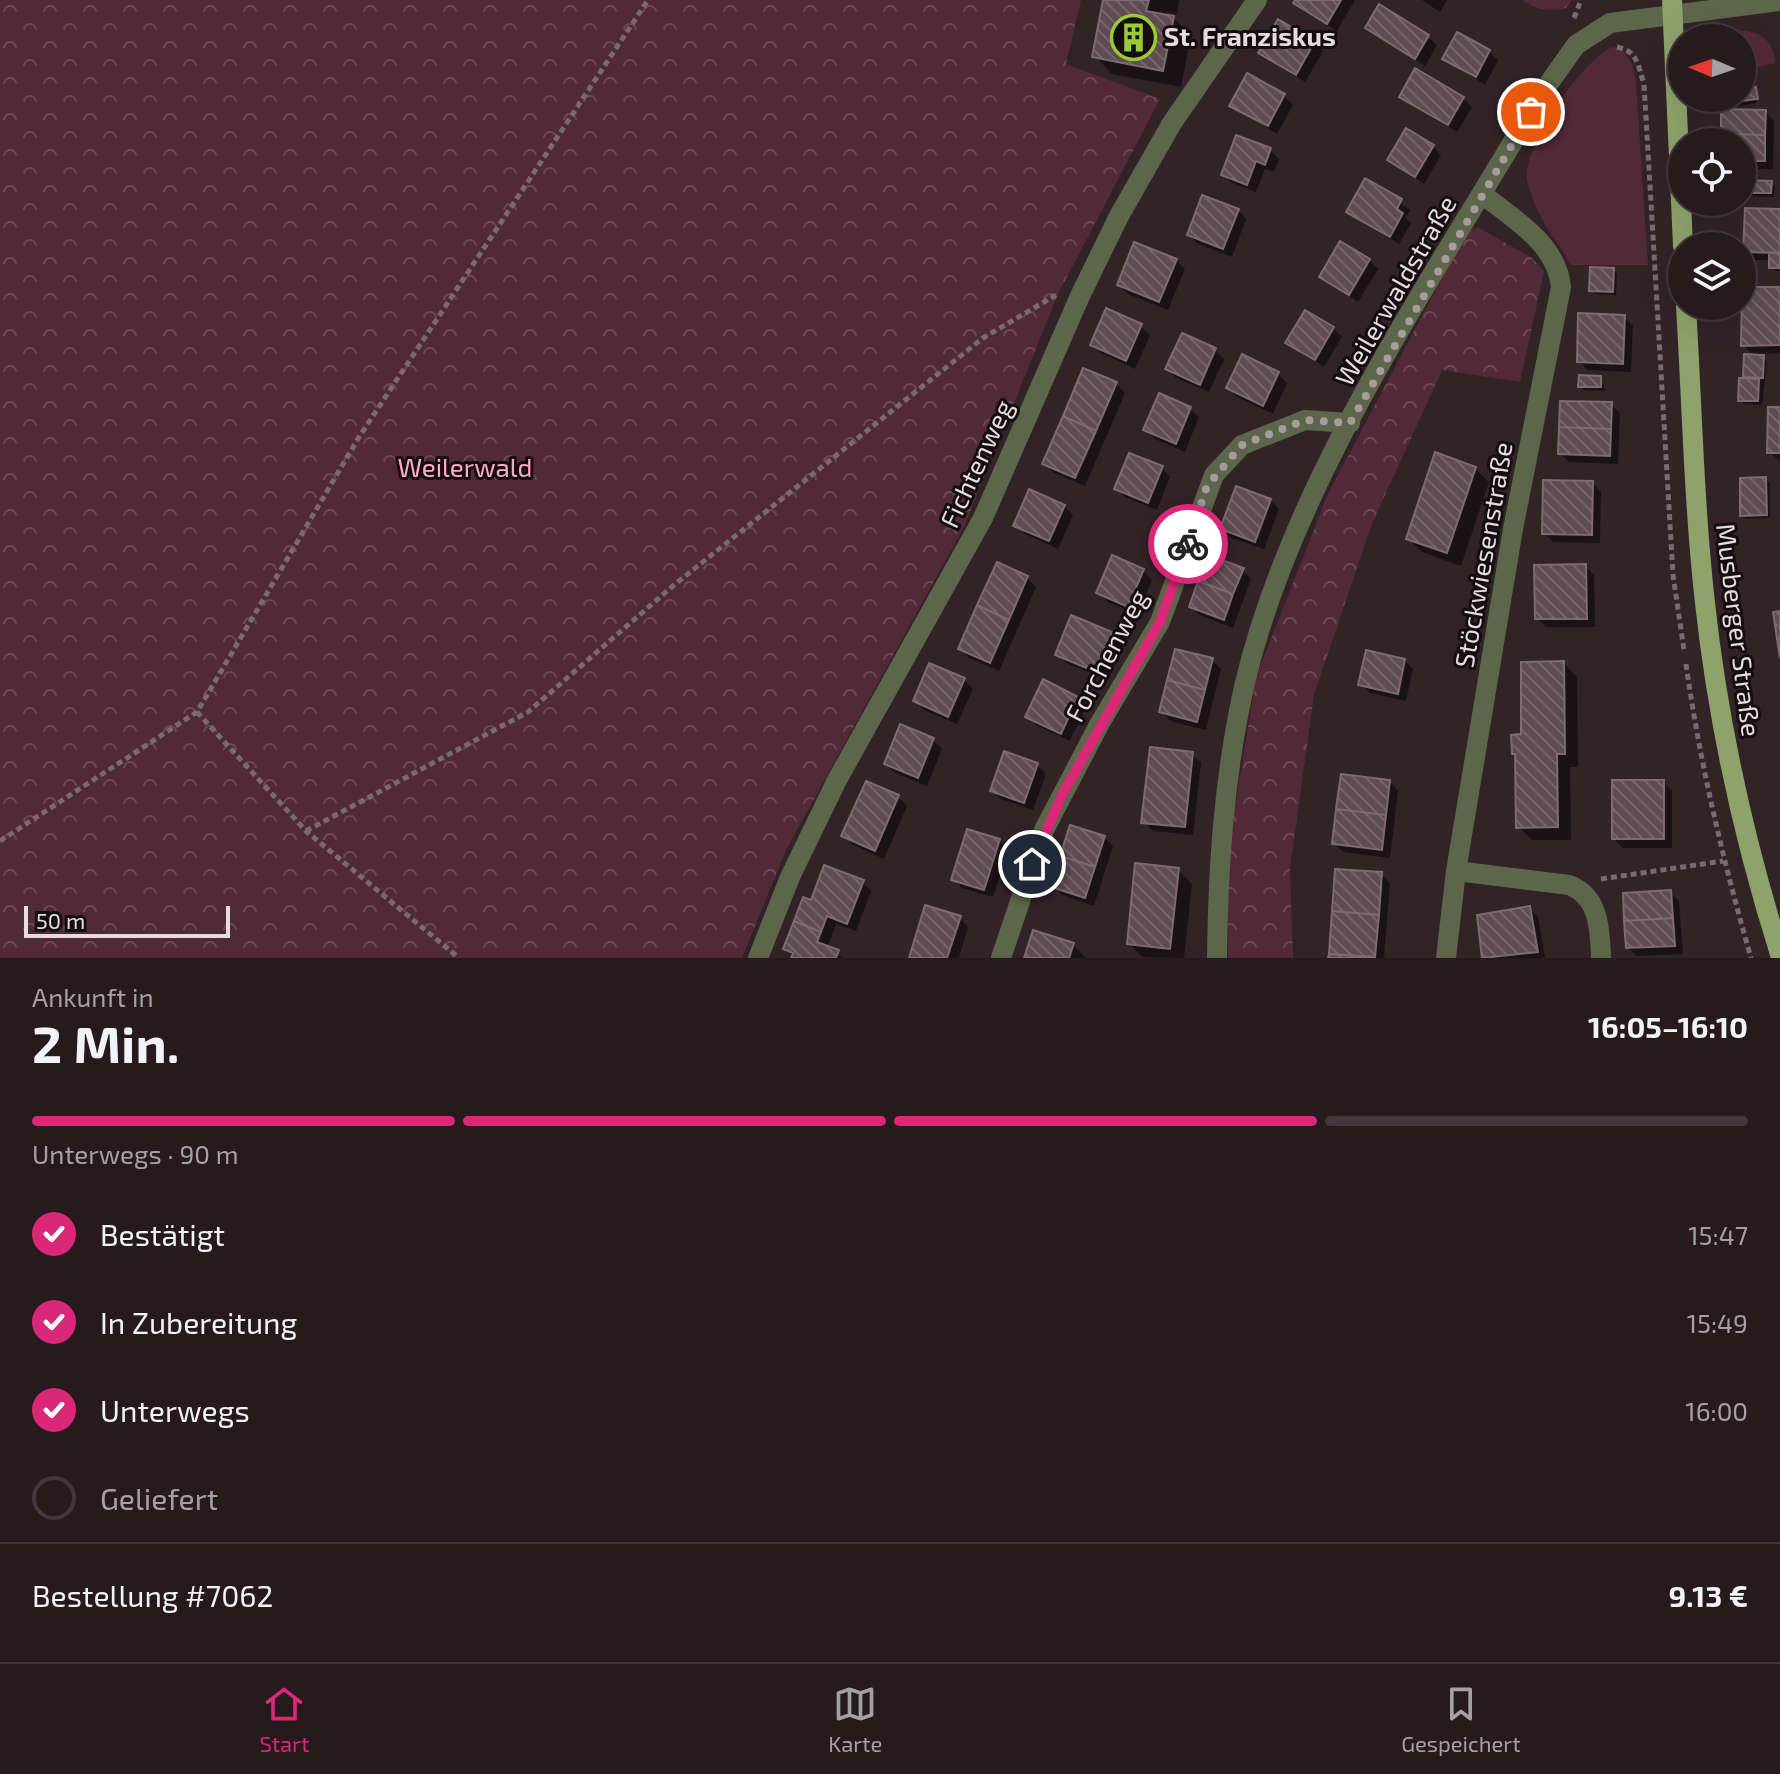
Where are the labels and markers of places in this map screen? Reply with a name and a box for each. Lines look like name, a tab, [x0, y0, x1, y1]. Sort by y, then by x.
building icon: St. Franziskus	[1109, 13, 1157, 61]
place label: St. Franziskus	[1164, 20, 1336, 51]
pin	[1497, 78, 1565, 146]
pin	[998, 830, 1066, 898]

